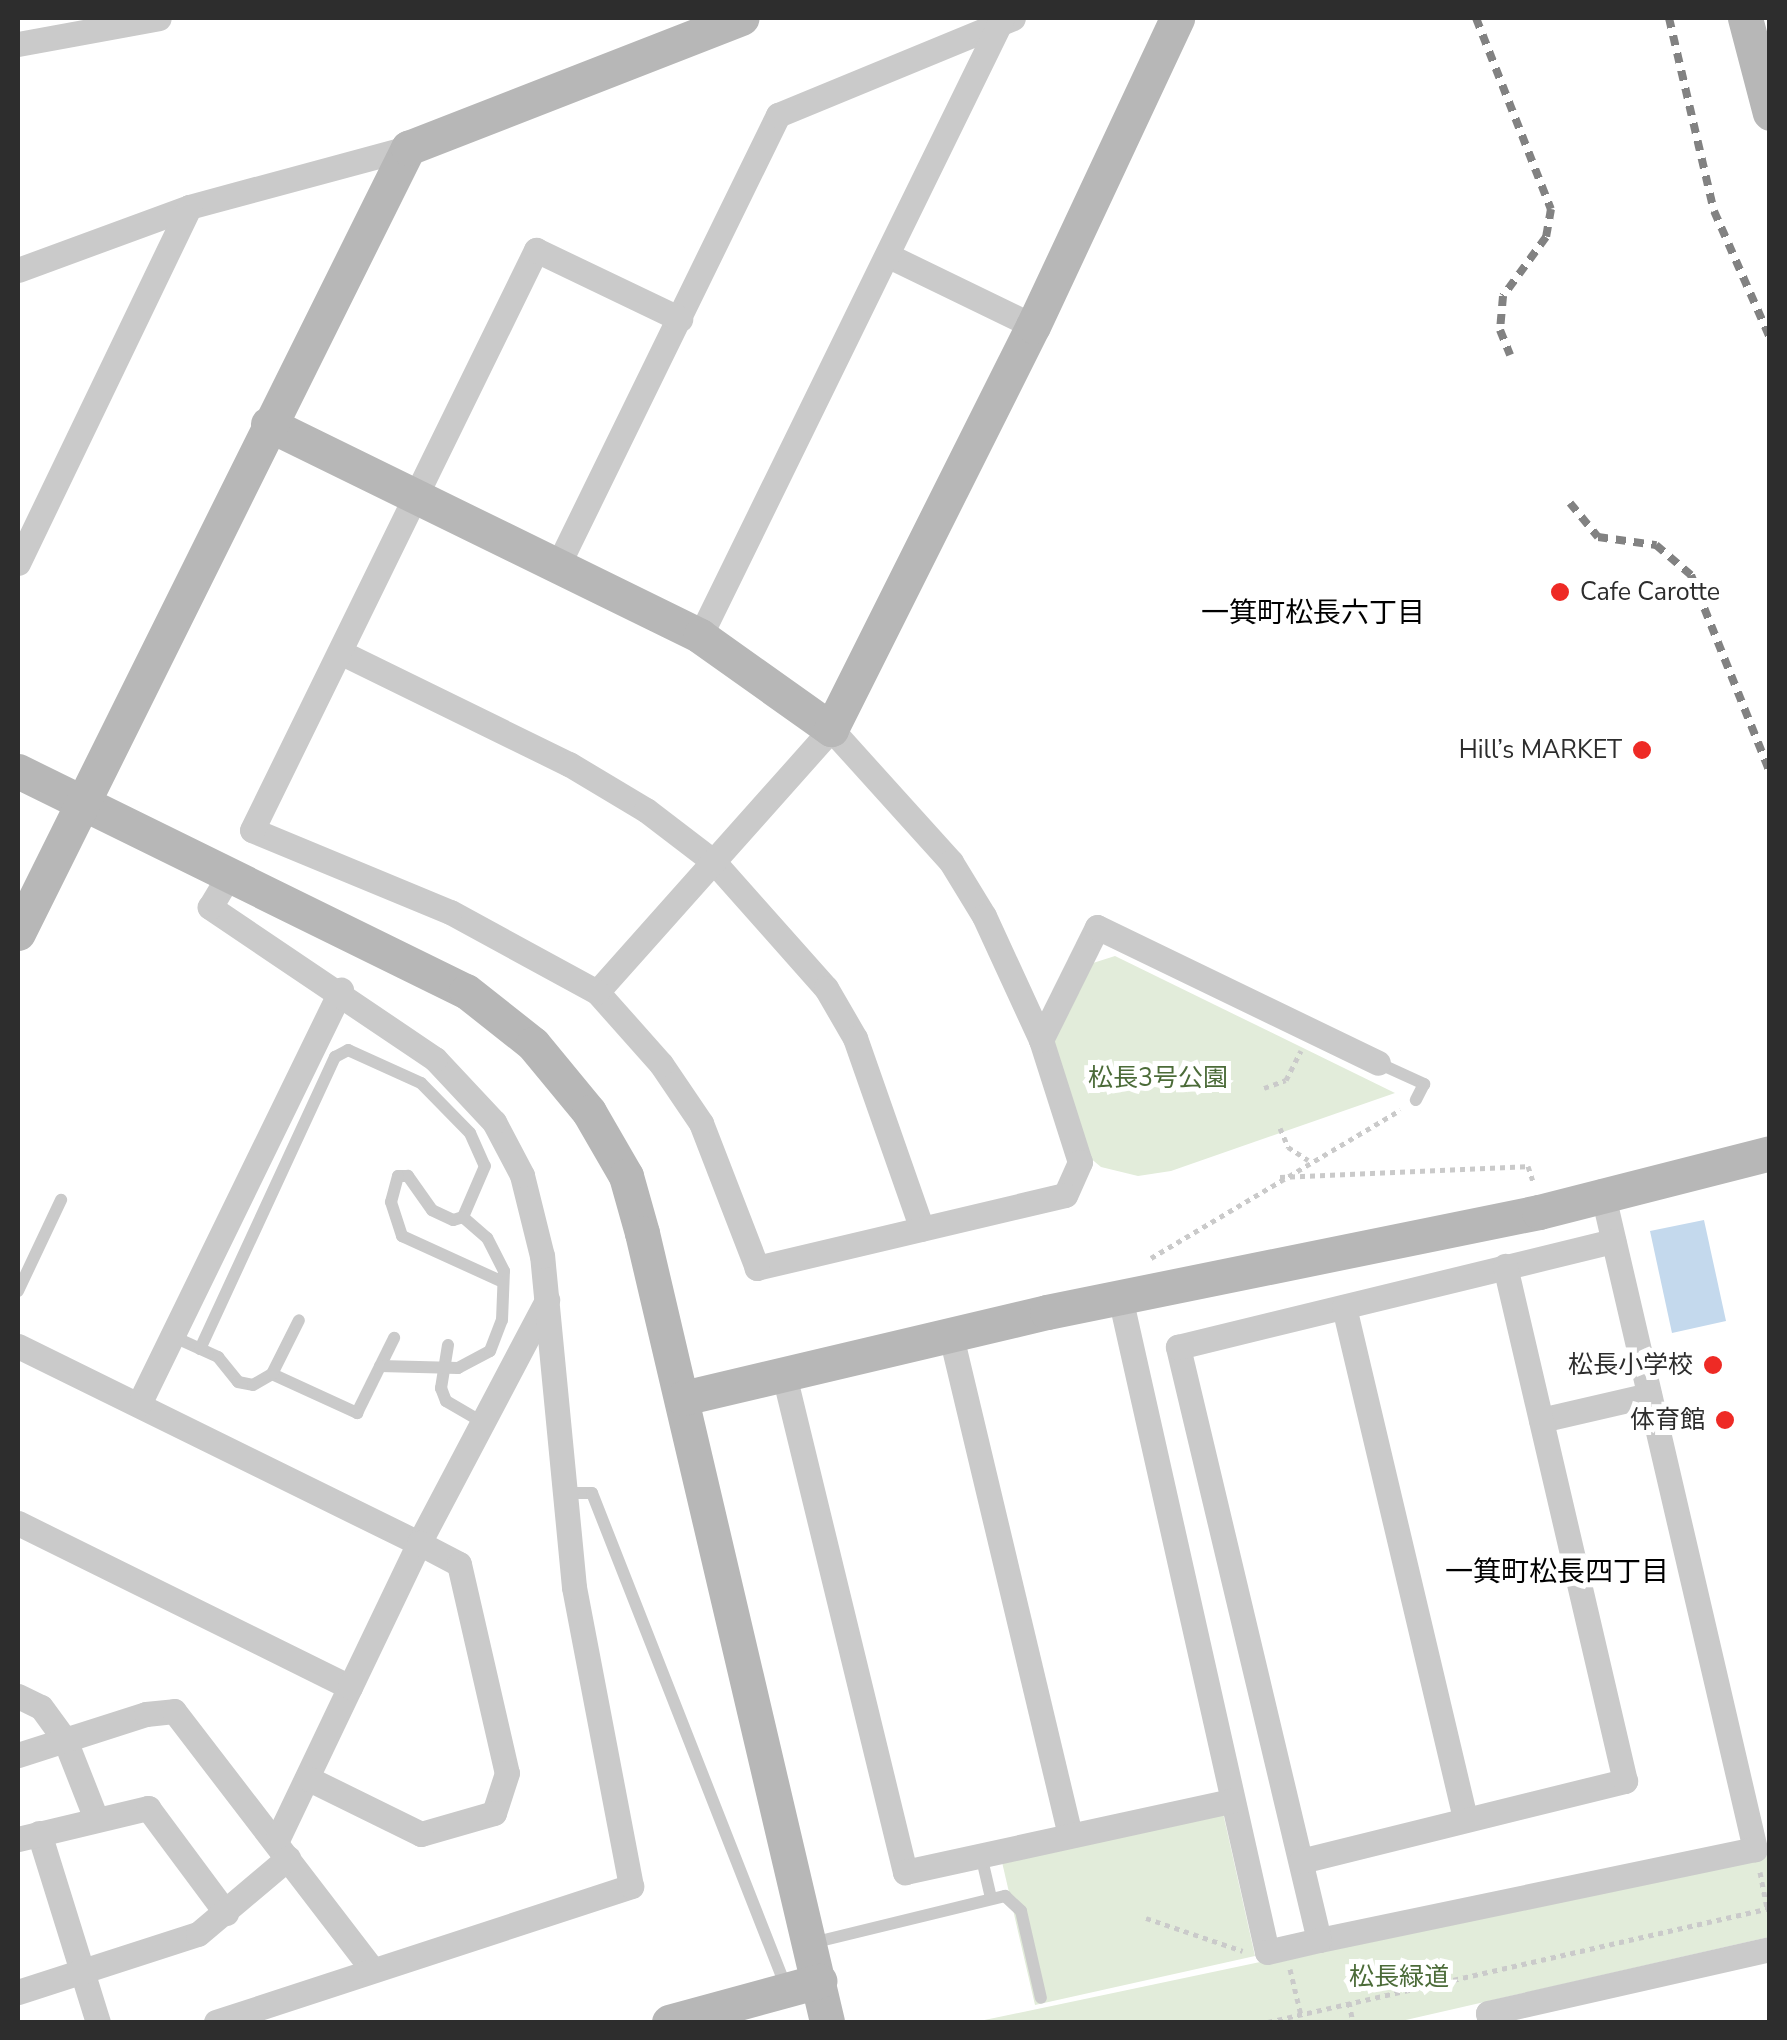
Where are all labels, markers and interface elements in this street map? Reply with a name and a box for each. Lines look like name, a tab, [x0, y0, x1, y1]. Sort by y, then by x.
place label: Cafe Carotte	[1580, 577, 1720, 607]
marker: Cafe Carotte	[1549, 581, 1571, 603]
district label: 一箕町松長六丁目	[1201, 596, 1425, 630]
place label: Hill’s MARKET	[1459, 735, 1622, 765]
marker: Hill’s MARKET	[1631, 739, 1653, 761]
park label: 松長3号公園	[1088, 1063, 1228, 1093]
place label: 松長小学校	[1568, 1350, 1693, 1380]
marker: 松長小学校	[1702, 1354, 1724, 1376]
place label: 体育館	[1630, 1405, 1705, 1435]
marker: 体育館	[1714, 1409, 1736, 1431]
district label: 一箕町松長四丁目	[1445, 1555, 1669, 1589]
park label: 松長緑道	[1349, 1962, 1449, 1992]

